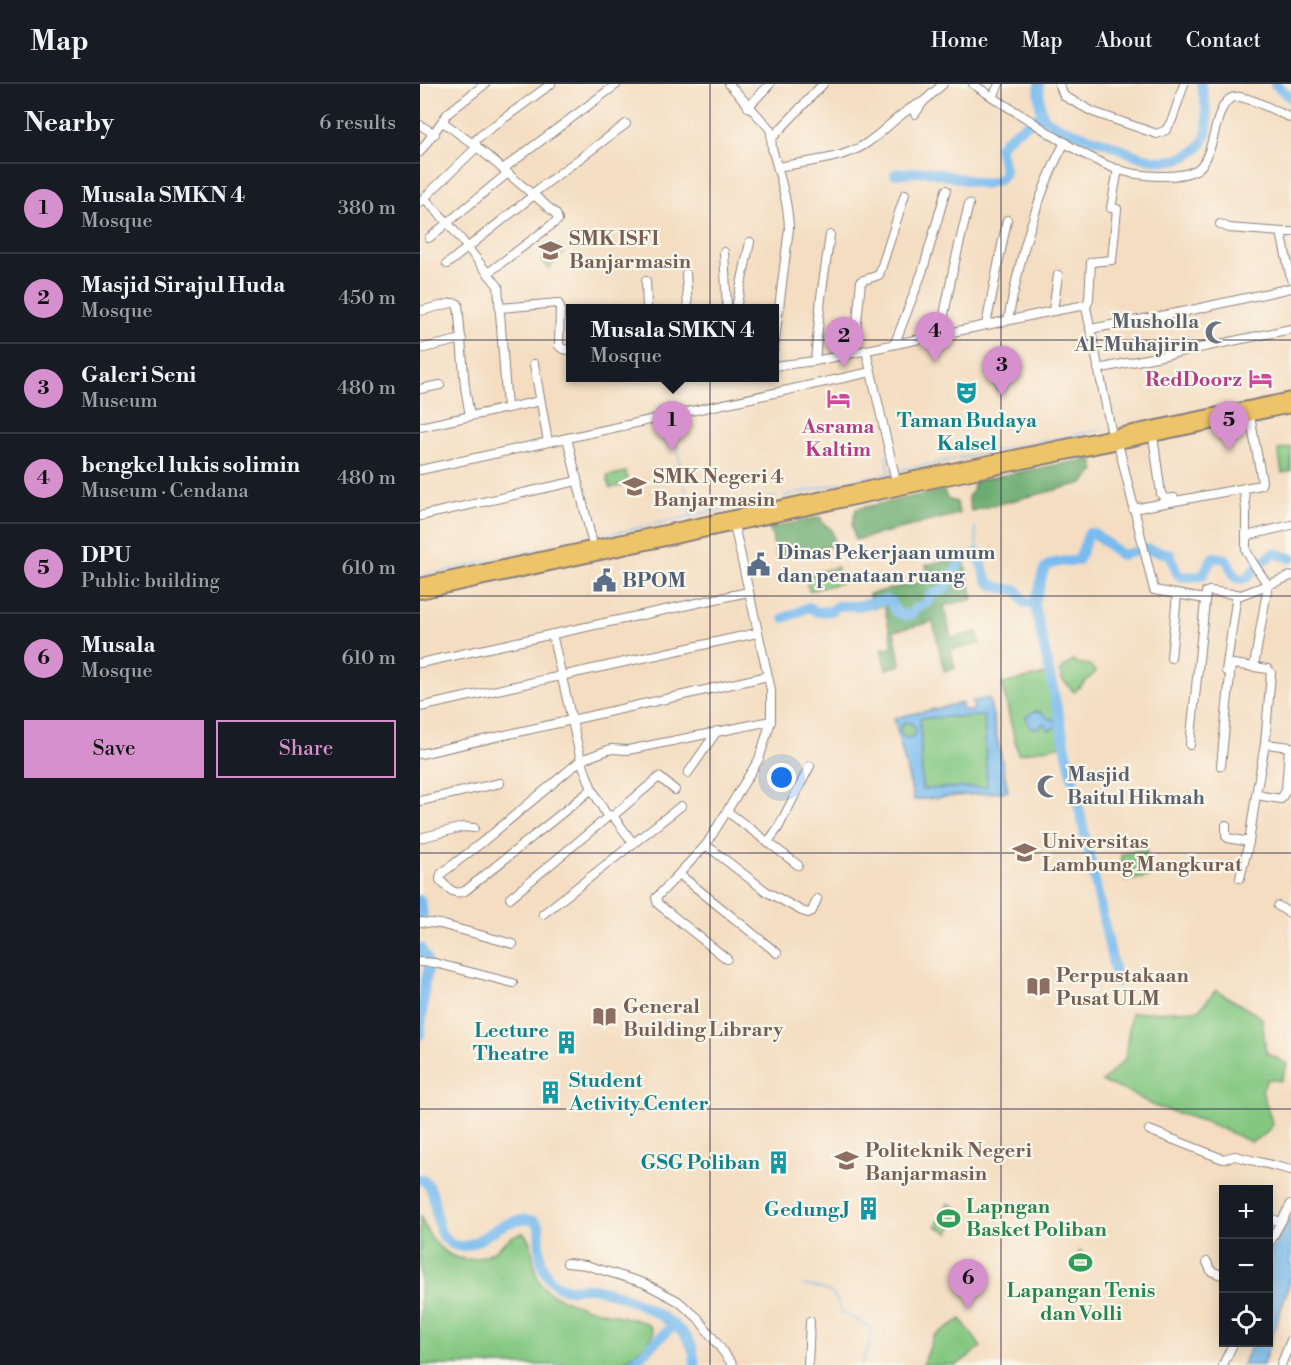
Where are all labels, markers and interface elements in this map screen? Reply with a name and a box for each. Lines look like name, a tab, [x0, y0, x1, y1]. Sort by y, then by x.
text: Map	[30, 24, 89, 59]
text: Home	[931, 28, 988, 54]
text: Map	[1021, 28, 1063, 54]
text: About	[1096, 28, 1153, 54]
text: Contact	[1186, 28, 1261, 54]
text: Nearby	[24, 107, 114, 139]
text: 6 results	[319, 111, 396, 136]
text: Musala SMKN 4	[81, 182, 245, 209]
text: 1	[39, 196, 48, 221]
text: 380 m	[338, 196, 396, 221]
text: Mosque	[81, 209, 153, 234]
place label: SMK ISFI Banjarmasin	[569, 227, 692, 275]
school or university icon: SMK ISFI Banjarmasin	[538, 237, 564, 263]
text: Masjid Sirajul Huda	[81, 272, 285, 299]
text: 2	[37, 286, 50, 311]
text: 450 m	[338, 286, 396, 311]
text: Mosque	[81, 299, 153, 324]
popup	[566, 304, 779, 382]
place label: Musholla Al-Muhajirin	[1073, 310, 1200, 358]
pin: 4	[916, 312, 954, 362]
text: Musala SMKN 4	[590, 317, 755, 344]
pin: 2	[824, 318, 864, 367]
mosque icon: Musholla Al-Muhajirin	[1204, 319, 1230, 345]
text: Mosque	[590, 344, 662, 369]
pin: 3	[982, 346, 1022, 396]
text: Galeri Seni	[81, 362, 196, 389]
hotel icon: RedDoorz	[1247, 366, 1273, 392]
place label: RedDoorz	[1145, 368, 1242, 393]
text: 3	[37, 376, 50, 401]
text: 480 m	[337, 376, 396, 401]
theatre icon: Taman Budaya Kalsel	[954, 380, 980, 406]
hotel icon: Asrama Kaltim	[825, 385, 851, 411]
text: Museum	[81, 389, 158, 414]
pin: 1	[652, 402, 692, 451]
pin: 5	[1210, 402, 1248, 451]
place label: Taman Budaya Kalsel	[897, 409, 1037, 457]
place label: Asrama Kaltim	[801, 415, 875, 463]
text: bengkel lukis solimin	[81, 452, 300, 479]
place label: SMK Negeri 4 Banjarmasin	[653, 465, 784, 513]
text: 4	[37, 466, 50, 491]
text: 480 m	[337, 466, 396, 491]
school or university icon: SMK Negeri 4 Banjarmasin	[622, 474, 648, 500]
text: Museum · Cendana	[81, 479, 249, 504]
place label: Dinas Pekerjaan umum dan penataan ruang	[777, 541, 995, 589]
text: DPU	[81, 542, 131, 569]
public building icon: Dinas Pekerjaan umum dan penataan ruang	[746, 551, 772, 577]
text: 5	[37, 556, 50, 581]
text: 610 m	[342, 556, 396, 581]
public building icon: BPOM	[591, 567, 617, 593]
text: Public building	[81, 569, 220, 594]
place label: BPOM	[622, 569, 686, 594]
text: Musala	[81, 632, 155, 659]
text: 6	[37, 646, 50, 671]
text: 610 m	[342, 646, 396, 671]
text: Mosque	[81, 659, 153, 684]
button: Save	[24, 720, 204, 778]
button: Share	[216, 720, 396, 778]
your location	[767, 763, 796, 792]
place label: Masjid Baitul Hikmah	[1067, 763, 1206, 811]
mosque icon: Masjid Baitul Hikmah	[1036, 773, 1062, 799]
place label: Universitas Lambung Mangkurat	[1042, 830, 1243, 878]
school or university icon: Universitas Lambung Mangkurat	[1011, 840, 1037, 866]
place label: Perpustakaan Pusat ULM	[1056, 964, 1189, 1012]
library icon: Perpustakaan Pusat ULM	[1025, 973, 1051, 999]
place label: General Building Library	[623, 995, 784, 1043]
library icon: General Building Library	[592, 1004, 618, 1030]
place label: Lecture Theatre	[473, 1019, 549, 1067]
building icon: Lecture Theatre	[554, 1029, 580, 1055]
place label: Student Activity Center	[568, 1069, 709, 1117]
building icon: Student Activity Center	[538, 1079, 564, 1105]
place label: Politeknik Negeri Banjarmasin	[865, 1139, 1033, 1187]
school or university icon: Politeknik Negeri Banjarmasin	[834, 1148, 860, 1174]
building icon: GSG Poliban	[765, 1149, 791, 1175]
place label: GSG Poliban	[641, 1151, 761, 1176]
map controls	[1219, 1185, 1273, 1347]
button: +	[1219, 1185, 1273, 1239]
place label: Lapngan Basket Poliban	[966, 1195, 1107, 1243]
building icon: Gedung J	[855, 1196, 881, 1222]
place label: Gedung J	[764, 1198, 850, 1223]
sports icon: Lapngan Basket Poliban	[935, 1205, 961, 1231]
button: −	[1219, 1239, 1273, 1293]
sports icon: Lapangan Tenis dan Volli	[1068, 1249, 1094, 1275]
pin: 6	[948, 1260, 988, 1309]
place label: Lapangan Tenis dan Volli	[1007, 1279, 1155, 1327]
button: locate	[1219, 1293, 1273, 1347]

